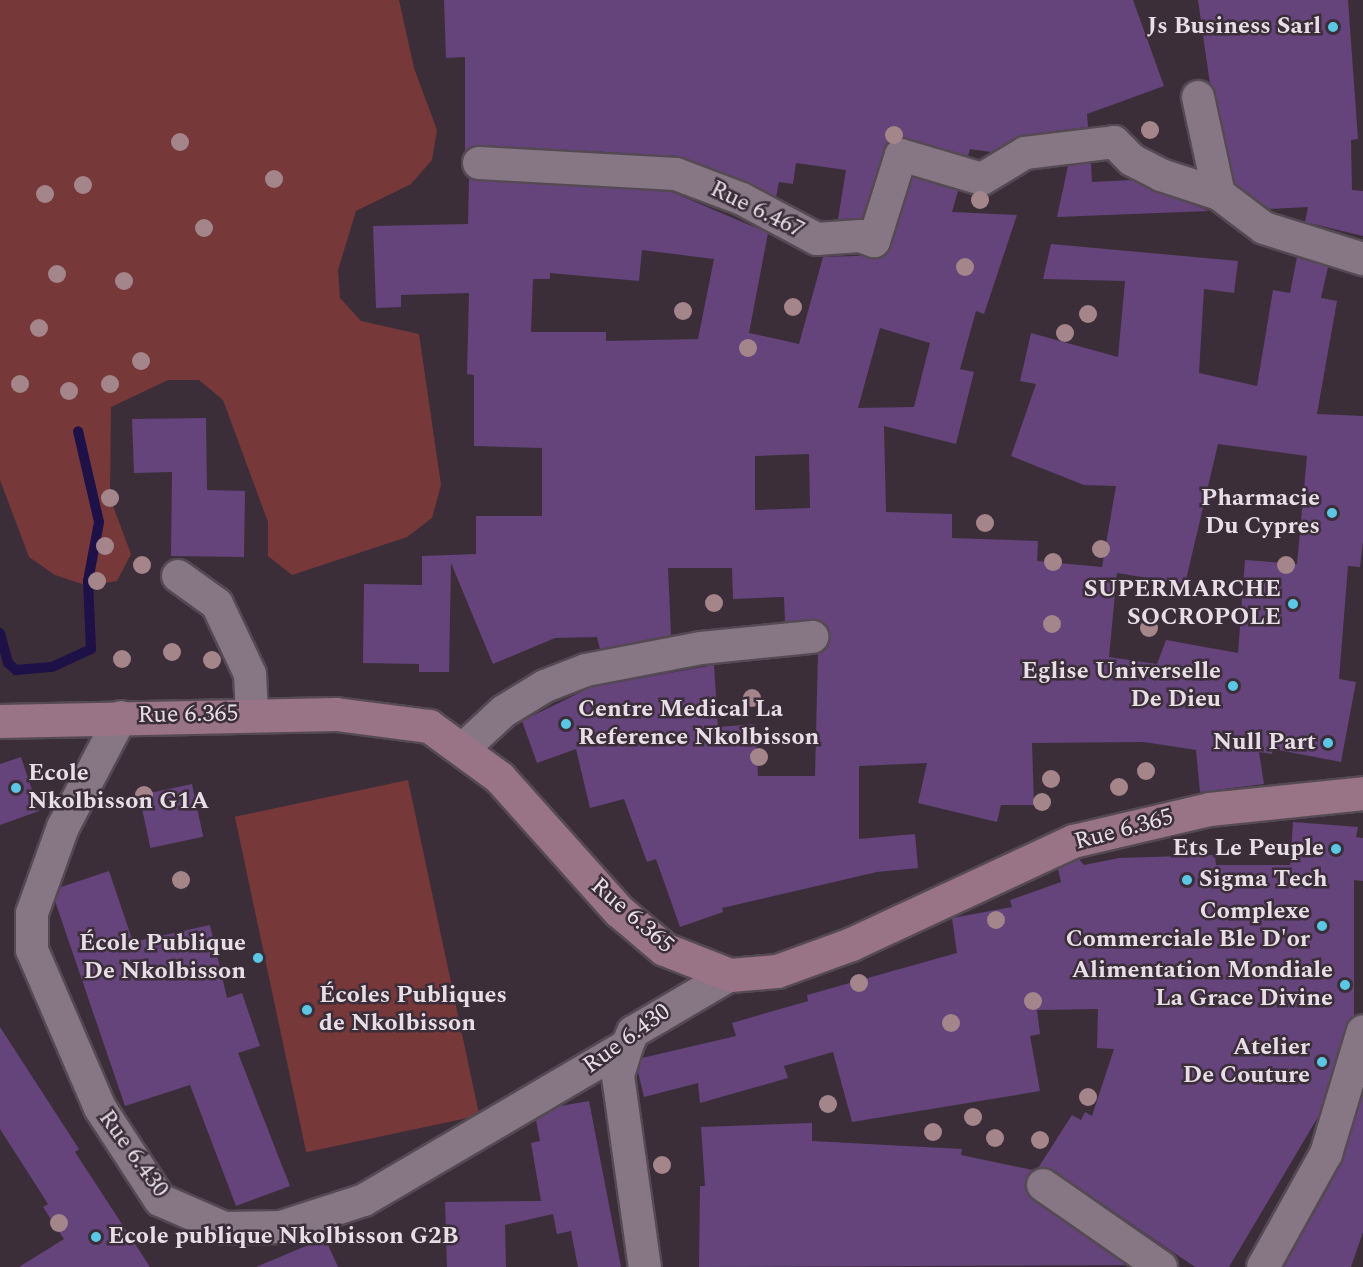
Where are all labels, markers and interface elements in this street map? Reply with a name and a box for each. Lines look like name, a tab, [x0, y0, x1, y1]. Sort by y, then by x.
place label: Js Business Sarl	[1147, 13, 1321, 41]
marker: Js Business Sarl	[1326, 20, 1340, 34]
street label: Rue 6.467	[705, 175, 809, 245]
place label: Pharmacie Du Cypres	[1201, 485, 1320, 541]
marker: Pharmacie Du Cypres	[1325, 506, 1339, 520]
place label: SUPERMARCHE SOCROPOLE	[1084, 576, 1281, 632]
marker: SUPERMARCHE SOCROPOLE	[1286, 597, 1300, 611]
place label: Eglise Universelle De Dieu	[1021, 658, 1221, 714]
marker: Eglise Universelle De Dieu	[1226, 679, 1240, 693]
place label: Centre Medical La Reference Nkolbisson	[578, 696, 819, 752]
street label: Rue 6.365	[137, 700, 239, 730]
marker: Centre Medical La Reference Nkolbisson	[559, 717, 573, 731]
place label: Null Part	[1213, 729, 1316, 757]
marker: Null Part	[1321, 736, 1335, 750]
place label: Ecole Nkolbisson G1A	[28, 760, 209, 816]
marker: Ecole Nkolbisson G1A	[9, 781, 23, 795]
street label: Rue 6.365	[1072, 803, 1176, 857]
place label: Ets Le Peuple	[1172, 835, 1324, 863]
marker: Ets Le Peuple	[1329, 842, 1343, 856]
place label: Sigma Tech	[1199, 866, 1328, 894]
street label: Rue 6.365	[584, 872, 680, 960]
marker: Sigma Tech	[1180, 873, 1194, 887]
place label: Complexe Commerciale Ble D'or	[1066, 898, 1310, 954]
marker: Complexe Commerciale Ble D'or	[1315, 919, 1329, 933]
place label: École Publique De Nkolbisson	[79, 930, 246, 986]
marker: École Publique De Nkolbisson	[251, 951, 265, 965]
place label: Alimentation Mondiale La Grace Divine	[1072, 957, 1333, 1013]
marker: Alimentation Mondiale La Grace Divine	[1338, 978, 1352, 992]
place label: Écoles Publiques de Nkolbisson	[319, 982, 507, 1038]
street label: Rue 6.430	[578, 998, 676, 1080]
marker: Écoles Publiques de Nkolbisson	[300, 1003, 314, 1017]
place label: Atelier De Couture	[1183, 1034, 1310, 1090]
marker: Atelier De Couture	[1315, 1055, 1329, 1069]
street label: Rue 6.430	[92, 1105, 174, 1203]
place label: Ecole publique Nkolbisson G2B	[108, 1223, 458, 1251]
marker: Ecole publique Nkolbisson G2B	[89, 1230, 103, 1244]

